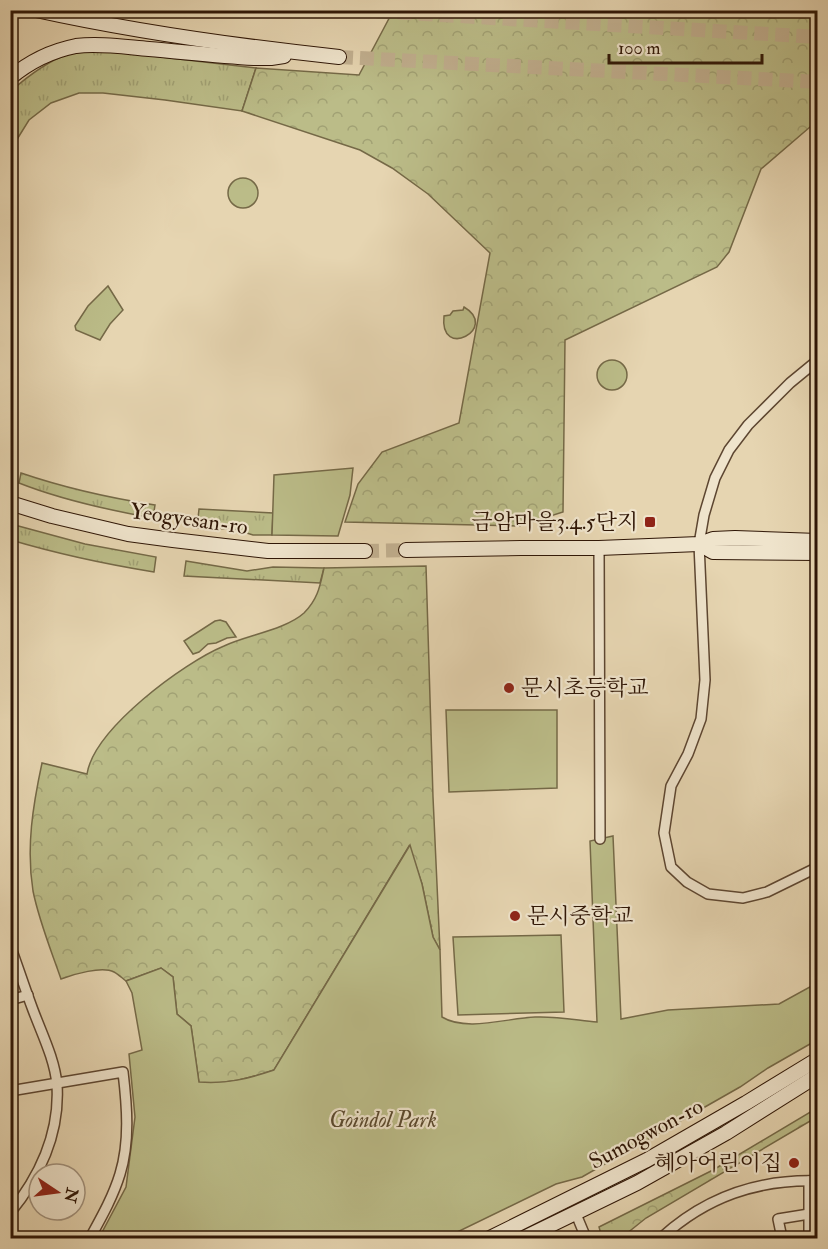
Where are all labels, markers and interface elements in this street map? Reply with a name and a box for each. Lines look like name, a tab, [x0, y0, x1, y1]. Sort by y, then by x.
scale bar	[609, 27, 762, 65]
text: 100 m	[618, 37, 661, 60]
street label: Yeogyesan-ro	[128, 497, 250, 541]
place label: 금암마을3.4.5단지	[472, 508, 638, 536]
marker: 금암마을3.4.5단지	[643, 515, 657, 529]
place label: 문시초등학교	[521, 674, 649, 702]
marker: 문시초등학교	[502, 681, 516, 695]
place label: 문시중학교	[527, 902, 633, 930]
marker: 문시중학교	[508, 909, 522, 923]
street label: Sumogwon-ro	[584, 1092, 708, 1176]
park label: Goindol Park	[329, 1106, 437, 1134]
place label: 혜아어린이집	[654, 1149, 782, 1177]
marker: 혜아어린이집	[787, 1156, 801, 1170]
north arrow	[27, 1162, 87, 1222]
text: N	[59, 1185, 82, 1205]

